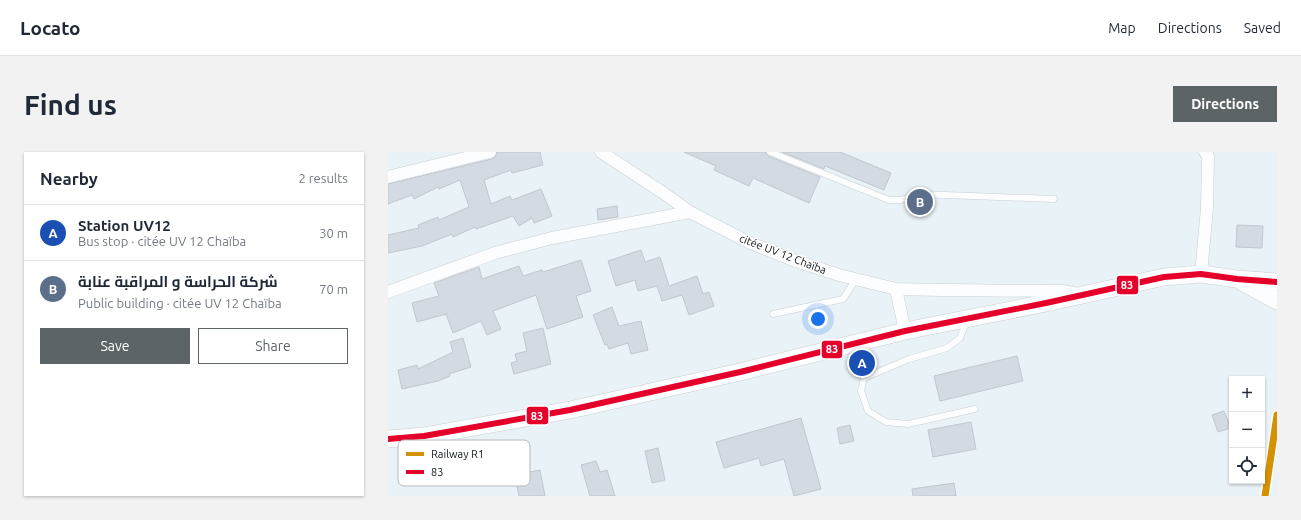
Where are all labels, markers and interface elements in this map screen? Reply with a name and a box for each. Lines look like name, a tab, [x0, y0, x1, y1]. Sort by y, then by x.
text: Locato	[20, 17, 81, 39]
text: Map	[1108, 20, 1136, 36]
text: Directions	[1158, 20, 1222, 36]
text: Saved	[1244, 20, 1281, 36]
button: Directions	[1173, 86, 1277, 122]
text: Find us	[24, 89, 117, 120]
text: Nearby	[40, 169, 98, 188]
text: 2 results	[298, 171, 348, 185]
pin: B	[907, 187, 933, 217]
text: Station UV12	[78, 217, 171, 234]
text: A	[48, 226, 58, 240]
text: 30 m	[319, 226, 348, 240]
street label: citée UV 12 Chaïba	[738, 232, 828, 276]
text: Bus stop · citée UV 12 Chaïba	[78, 234, 246, 248]
text: شركة الحراسة و المراقبة عنابة	[78, 273, 278, 290]
line badge: 83	[1116, 275, 1139, 295]
text: 83	[1121, 279, 1133, 291]
text: B	[49, 282, 57, 296]
text: 70 m	[319, 282, 348, 296]
text: Public building · citée UV 12 Chaïba	[78, 296, 282, 310]
your location	[808, 309, 828, 329]
button: Save	[40, 328, 190, 364]
button: Share	[198, 328, 348, 364]
line badge: 83	[821, 340, 843, 359]
text: 83	[826, 343, 838, 355]
pin: A	[849, 348, 875, 378]
map controls	[1229, 376, 1265, 484]
button: +	[1229, 376, 1265, 412]
line badge: 83	[526, 406, 549, 425]
text: 83	[531, 410, 543, 422]
button: −	[1229, 412, 1265, 448]
legend	[398, 440, 530, 486]
text: Railway R1	[431, 448, 484, 460]
button: locate	[1229, 448, 1265, 484]
text: 83	[431, 466, 443, 478]

